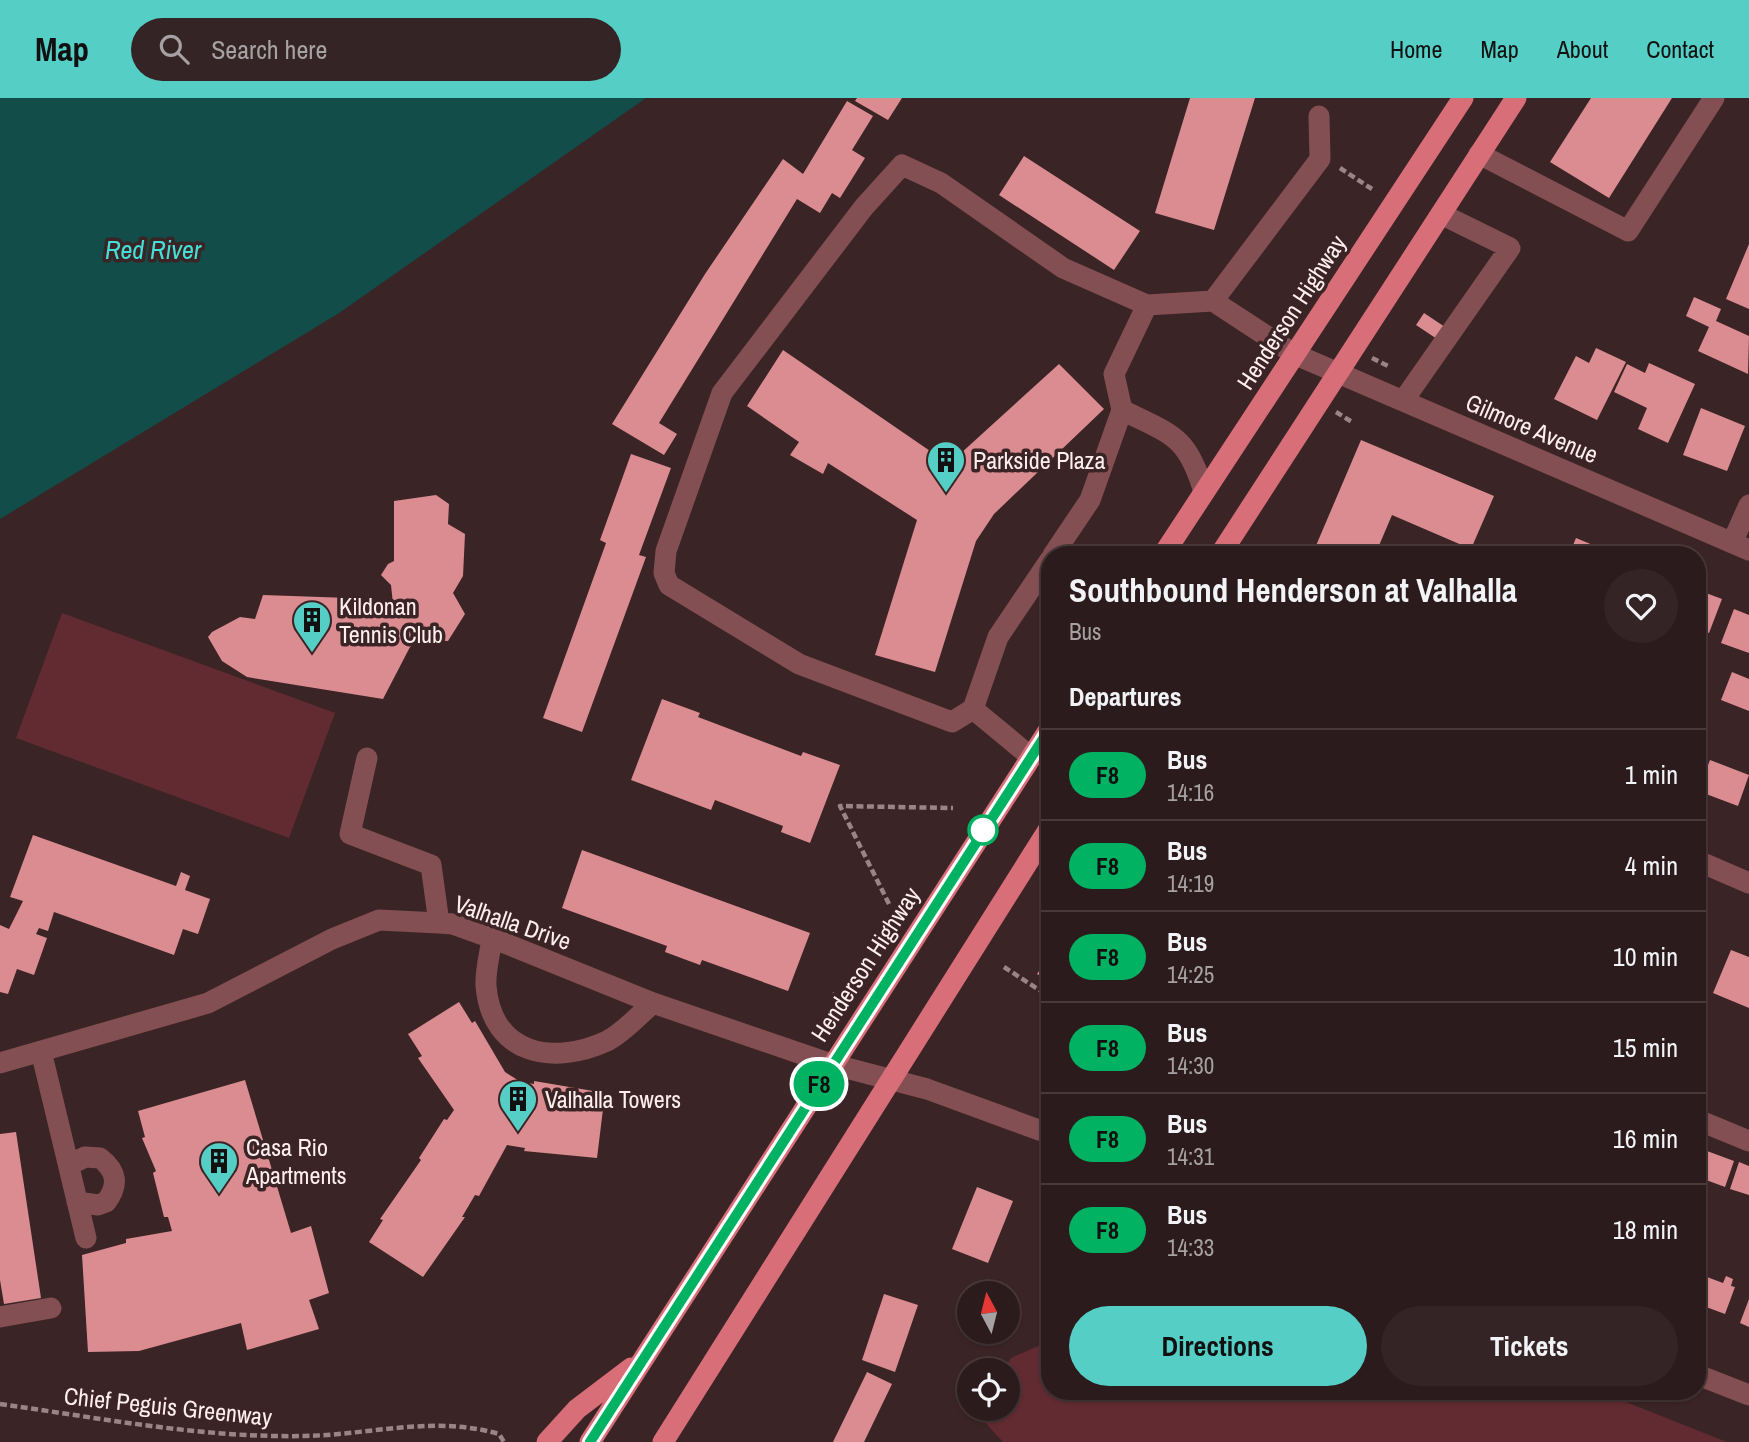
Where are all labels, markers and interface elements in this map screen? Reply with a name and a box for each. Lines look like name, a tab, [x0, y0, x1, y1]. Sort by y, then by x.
search box	[131, 18, 621, 81]
text: Map	[35, 27, 89, 71]
icon: search	[155, 30, 193, 68]
text: Search here	[211, 32, 327, 67]
text: Home	[1390, 33, 1442, 65]
text: Map	[1480, 33, 1519, 65]
text: About	[1557, 33, 1608, 65]
text: Contact	[1646, 33, 1714, 65]
street label: Henderson Highway	[1229, 228, 1353, 395]
water label: Red River	[105, 232, 202, 267]
street label: Gilmore Avenue	[1461, 386, 1603, 470]
building icon: Parkside Plaza	[925, 439, 967, 494]
place label: Parkside Plaza	[973, 444, 1105, 476]
text: Southbound Henderson at Valhalla	[1069, 568, 1517, 612]
button: heart	[1604, 569, 1678, 643]
place label: Kildonan Tennis Club	[339, 590, 443, 650]
building icon: Kildonan Tennis Club	[291, 599, 333, 654]
text: Bus	[1069, 616, 1102, 647]
text: Departures	[1069, 679, 1182, 714]
text: Bus	[1167, 742, 1207, 777]
text: 1 min	[1625, 757, 1678, 792]
text: F8	[1096, 759, 1119, 791]
text: 14:16	[1167, 777, 1214, 808]
unlabelled marker	[968, 815, 998, 845]
text: Bus	[1167, 833, 1207, 868]
text: 4 min	[1625, 848, 1678, 883]
text: F8	[1096, 850, 1119, 882]
text: 14:19	[1167, 868, 1214, 899]
street label: Henderson Highway	[803, 880, 927, 1047]
street label: Valhalla Drive	[451, 887, 575, 957]
text: Bus	[1167, 924, 1207, 959]
text: 10 min	[1613, 939, 1678, 974]
text: F8	[1096, 941, 1119, 973]
text: 14:25	[1167, 959, 1214, 990]
text: Bus	[1167, 1015, 1207, 1050]
text: 15 min	[1613, 1030, 1678, 1065]
text: F8	[1096, 1032, 1119, 1064]
text: 14:30	[1167, 1050, 1214, 1081]
line badge: F8	[788, 1061, 850, 1107]
text: F8	[808, 1068, 830, 1100]
building icon: Valhalla Towers	[497, 1078, 539, 1133]
place label: Valhalla Towers	[545, 1083, 681, 1115]
text: Bus	[1167, 1106, 1207, 1141]
text: 16 min	[1613, 1121, 1678, 1156]
text: F8	[1096, 1123, 1119, 1155]
place label: Casa Rio Apartments	[245, 1131, 347, 1191]
building icon: Casa Rio Apartments	[198, 1140, 240, 1195]
text: 14:31	[1167, 1141, 1214, 1172]
text: Bus	[1167, 1197, 1207, 1232]
text: 18 min	[1613, 1212, 1678, 1247]
text: F8	[1096, 1214, 1119, 1246]
text: 14:33	[1167, 1232, 1214, 1263]
north arrow	[957, 1281, 1020, 1344]
map controls	[957, 1281, 1020, 1421]
button: Directions	[1069, 1306, 1367, 1386]
button: Tickets	[1381, 1306, 1678, 1386]
button: locate	[957, 1358, 1020, 1421]
street label: Chief Peguis Greenway	[62, 1379, 274, 1433]

